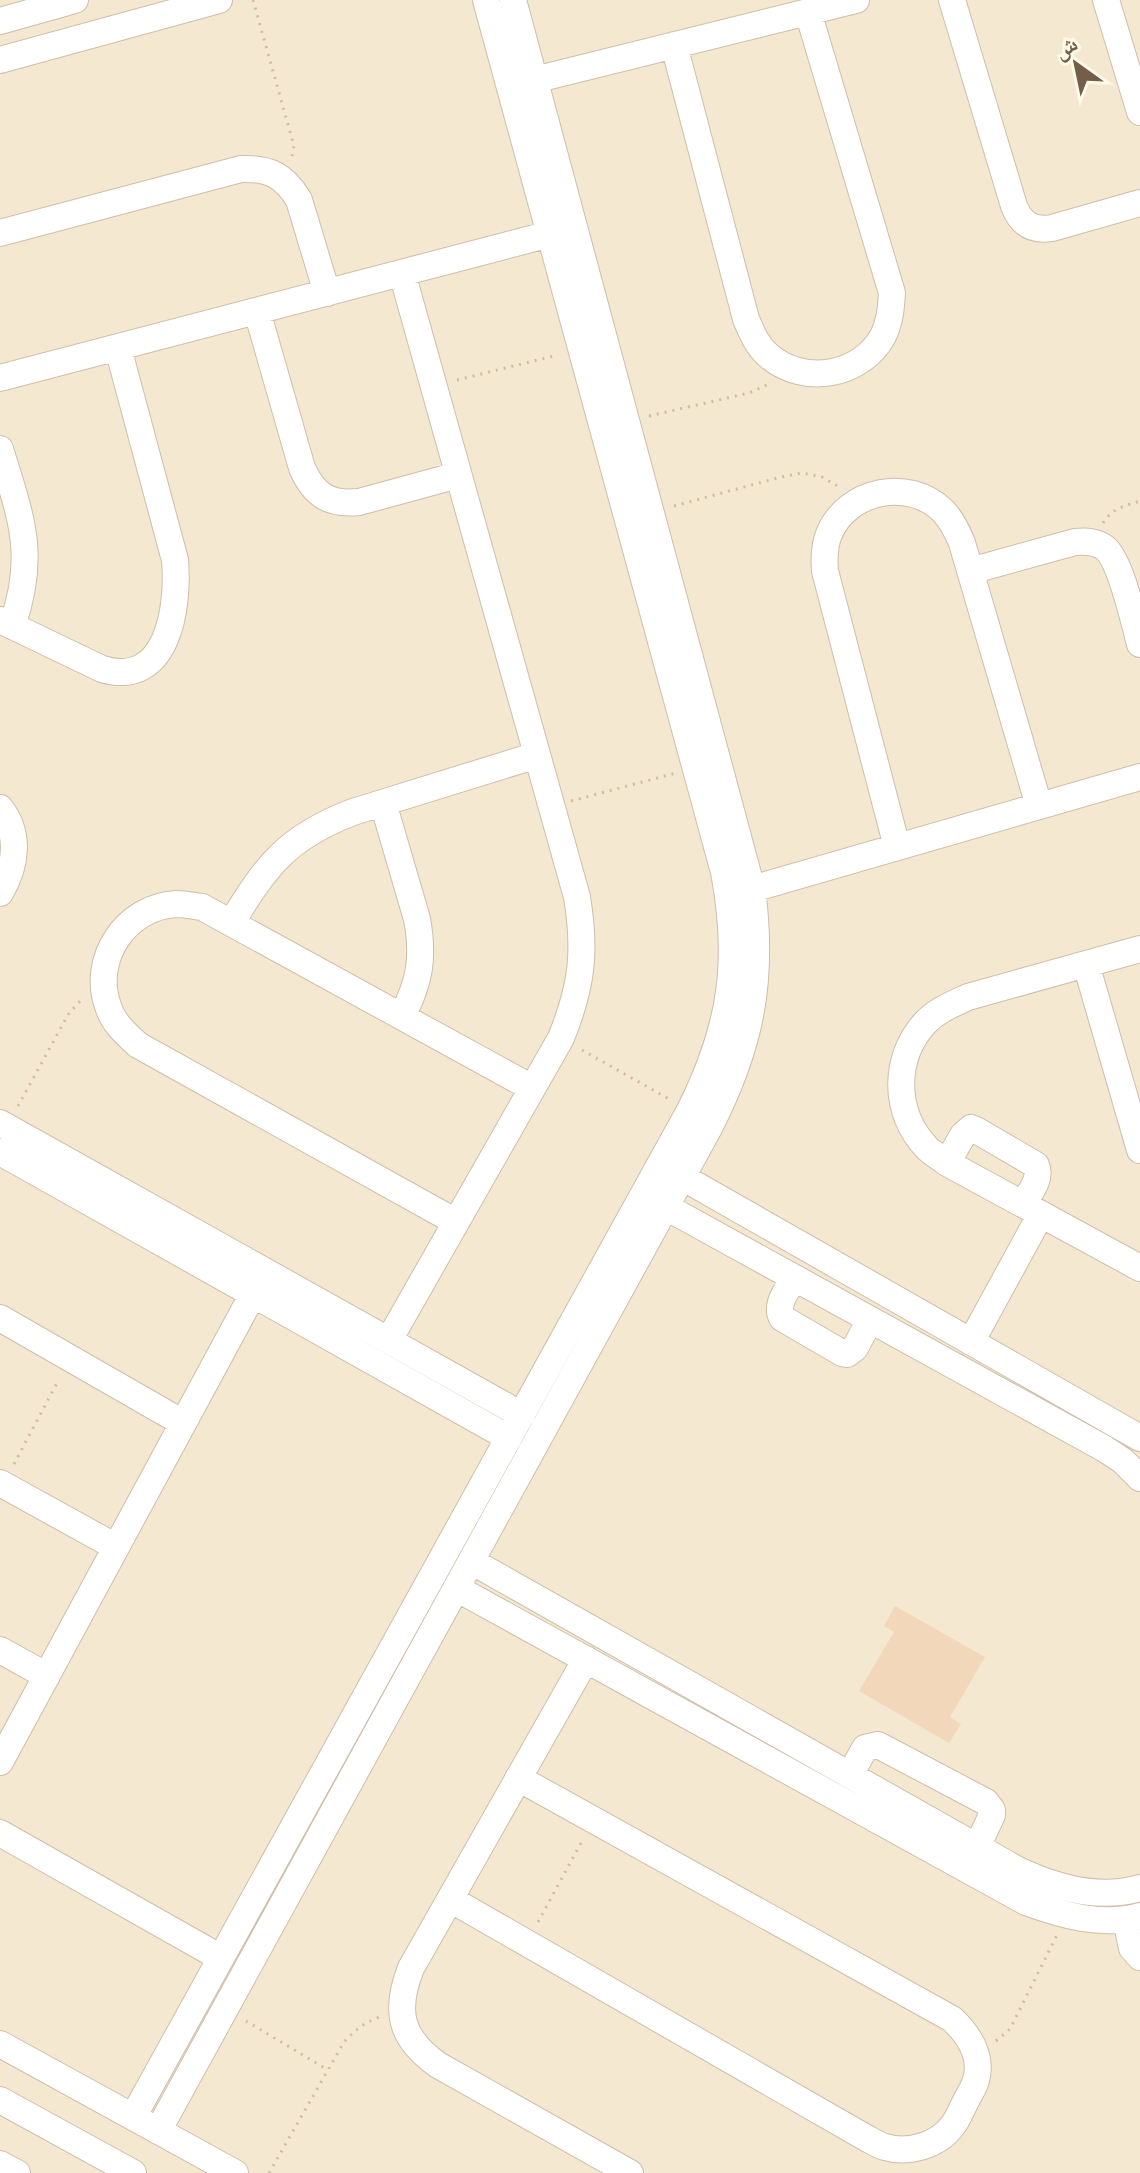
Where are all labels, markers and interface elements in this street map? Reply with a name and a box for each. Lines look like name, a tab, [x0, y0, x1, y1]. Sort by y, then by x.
north arrow	[1036, 24, 1116, 104]
text: ش	[1048, 30, 1083, 65]

